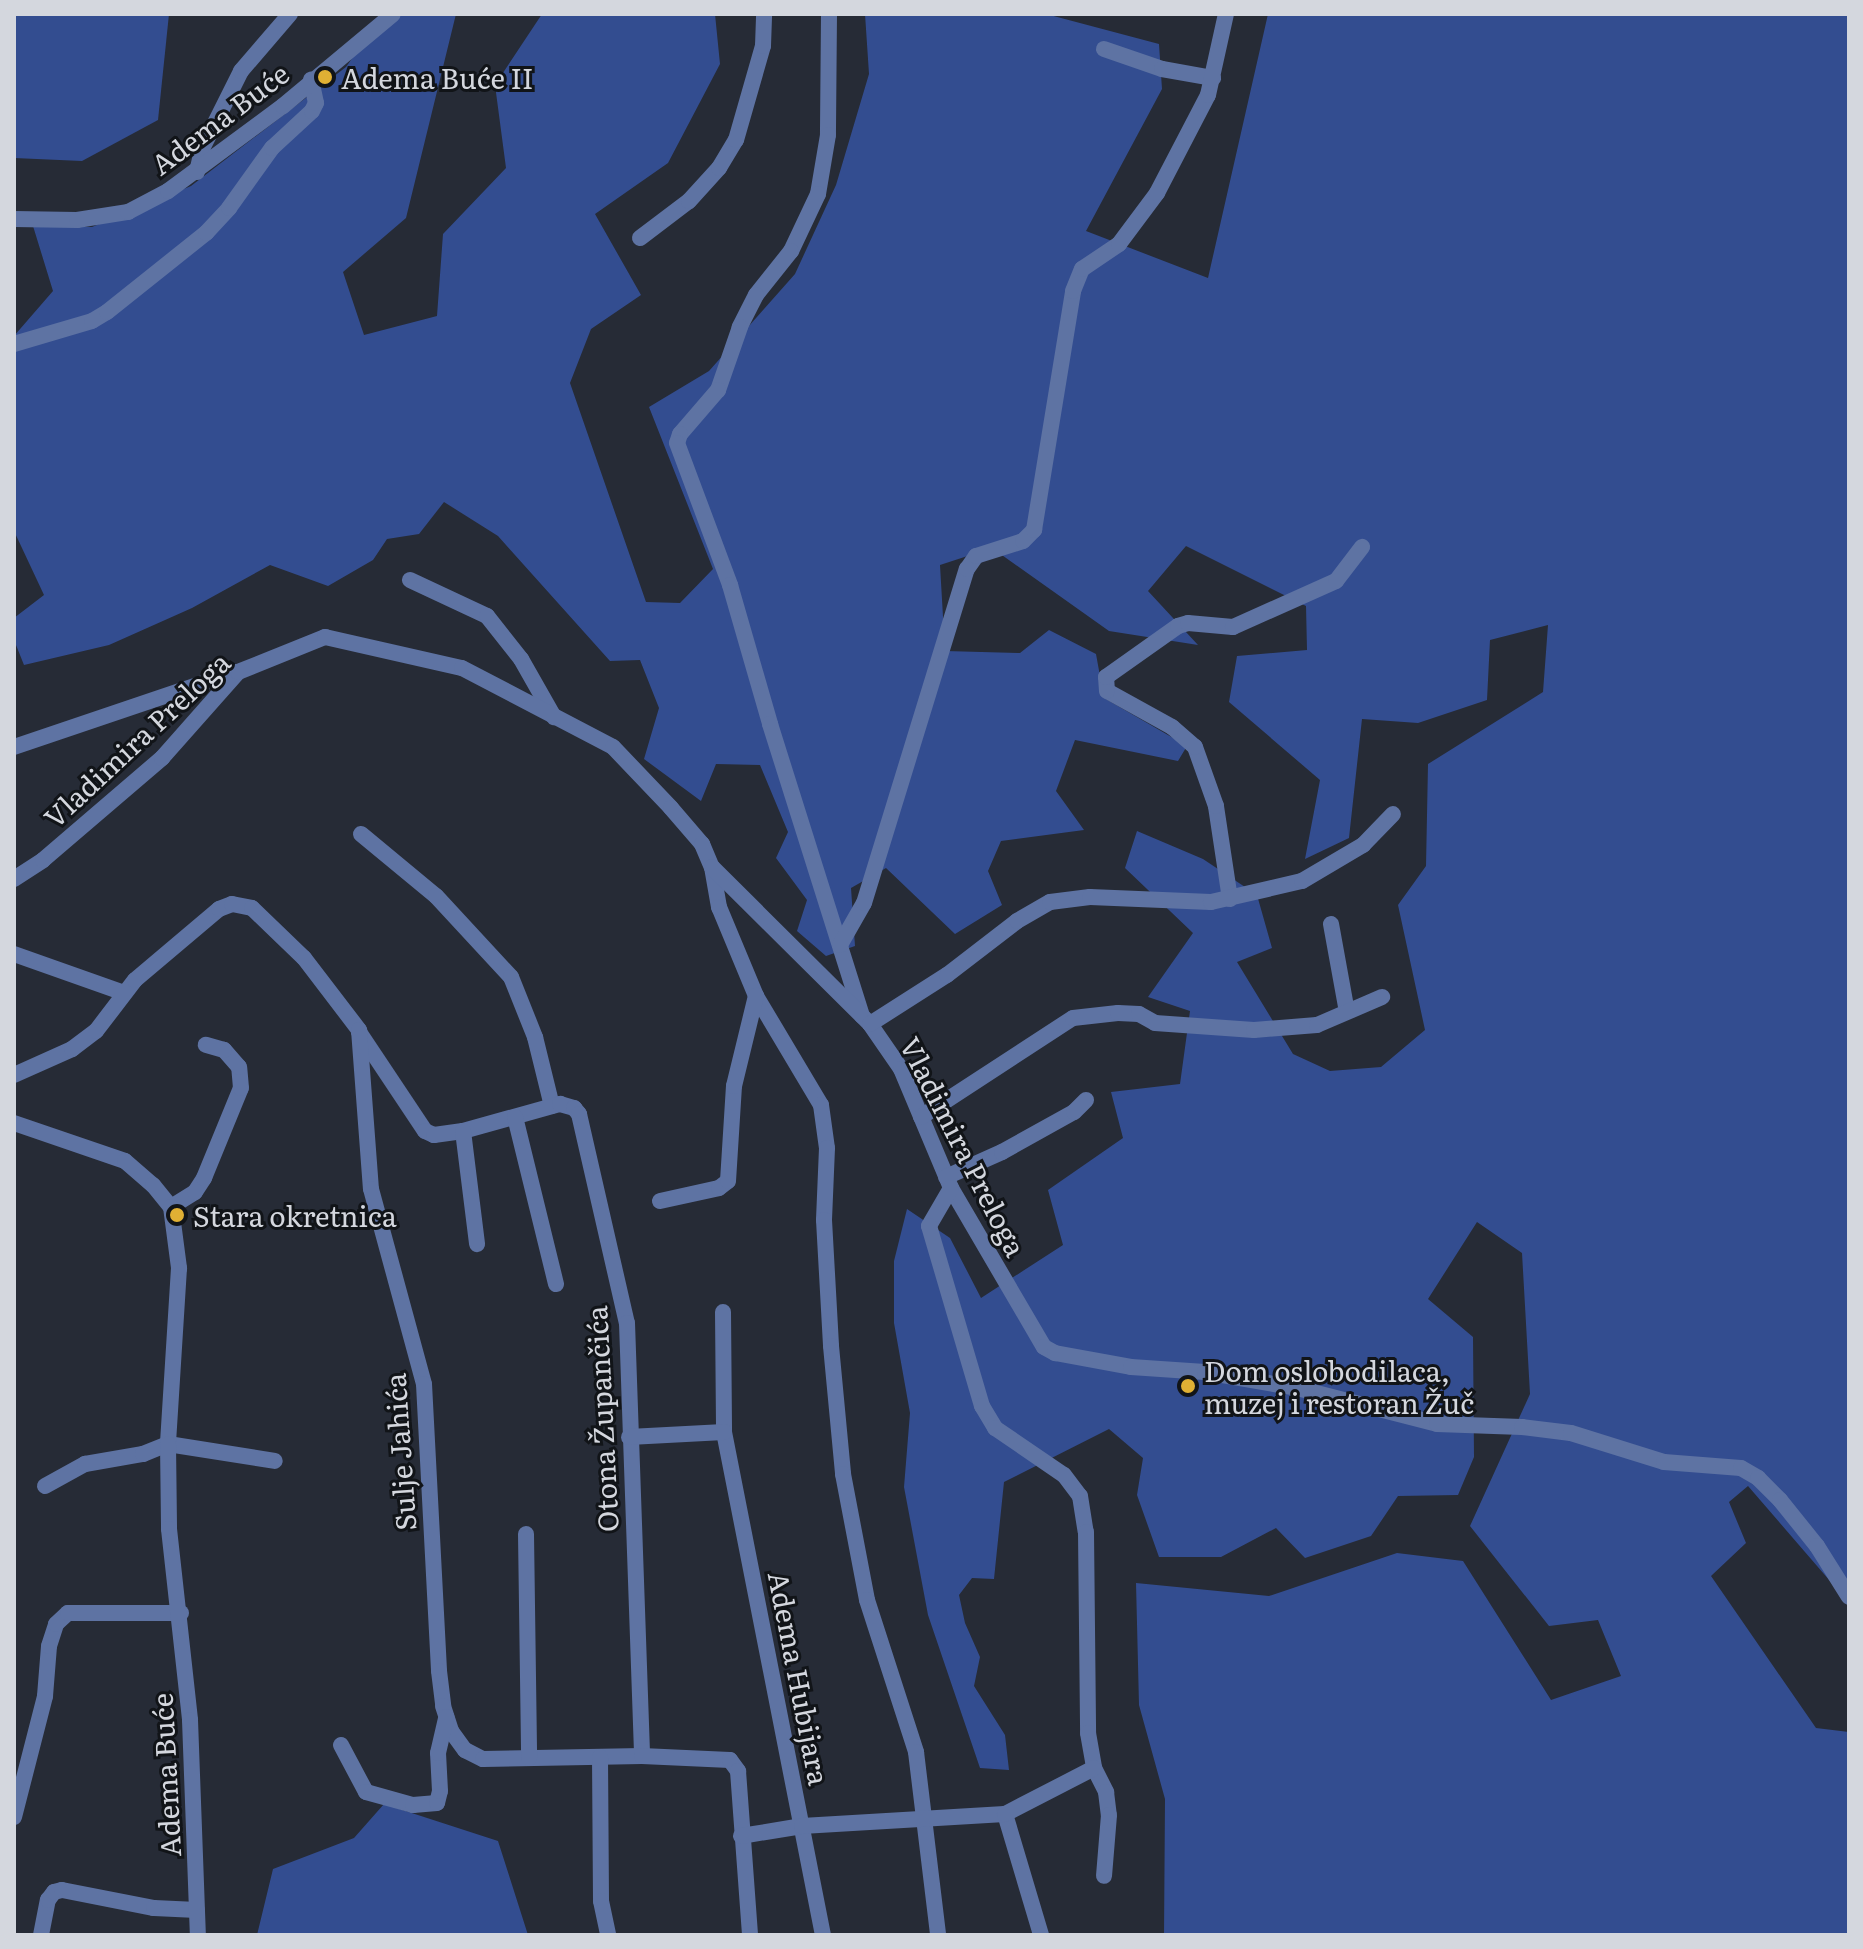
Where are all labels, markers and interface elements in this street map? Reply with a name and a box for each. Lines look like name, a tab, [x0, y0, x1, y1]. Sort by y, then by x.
street label: Adema Buće	[143, 55, 295, 181]
place label: Adema Buće II	[341, 60, 533, 94]
marker: Adema Buće II	[316, 68, 334, 86]
street label: Vladimira Preloga	[36, 644, 236, 834]
street label: Vladimira Preloga	[894, 1031, 1034, 1261]
place label: Stara okretnica	[193, 1198, 397, 1232]
marker: Stara okretnica	[168, 1206, 186, 1224]
street label: Otona Župančića	[578, 1305, 624, 1533]
place label: Dom oslobodilaca, muzej i restoran Žuč	[1204, 1353, 1474, 1419]
street label: Sulje Jahića	[377, 1372, 421, 1532]
marker: Dom oslobodilaca, muzej i restoran Žuč	[1179, 1377, 1197, 1395]
street label: Adema Hubijara	[763, 1568, 837, 1788]
street label: Adema Buće	[144, 1692, 186, 1858]

